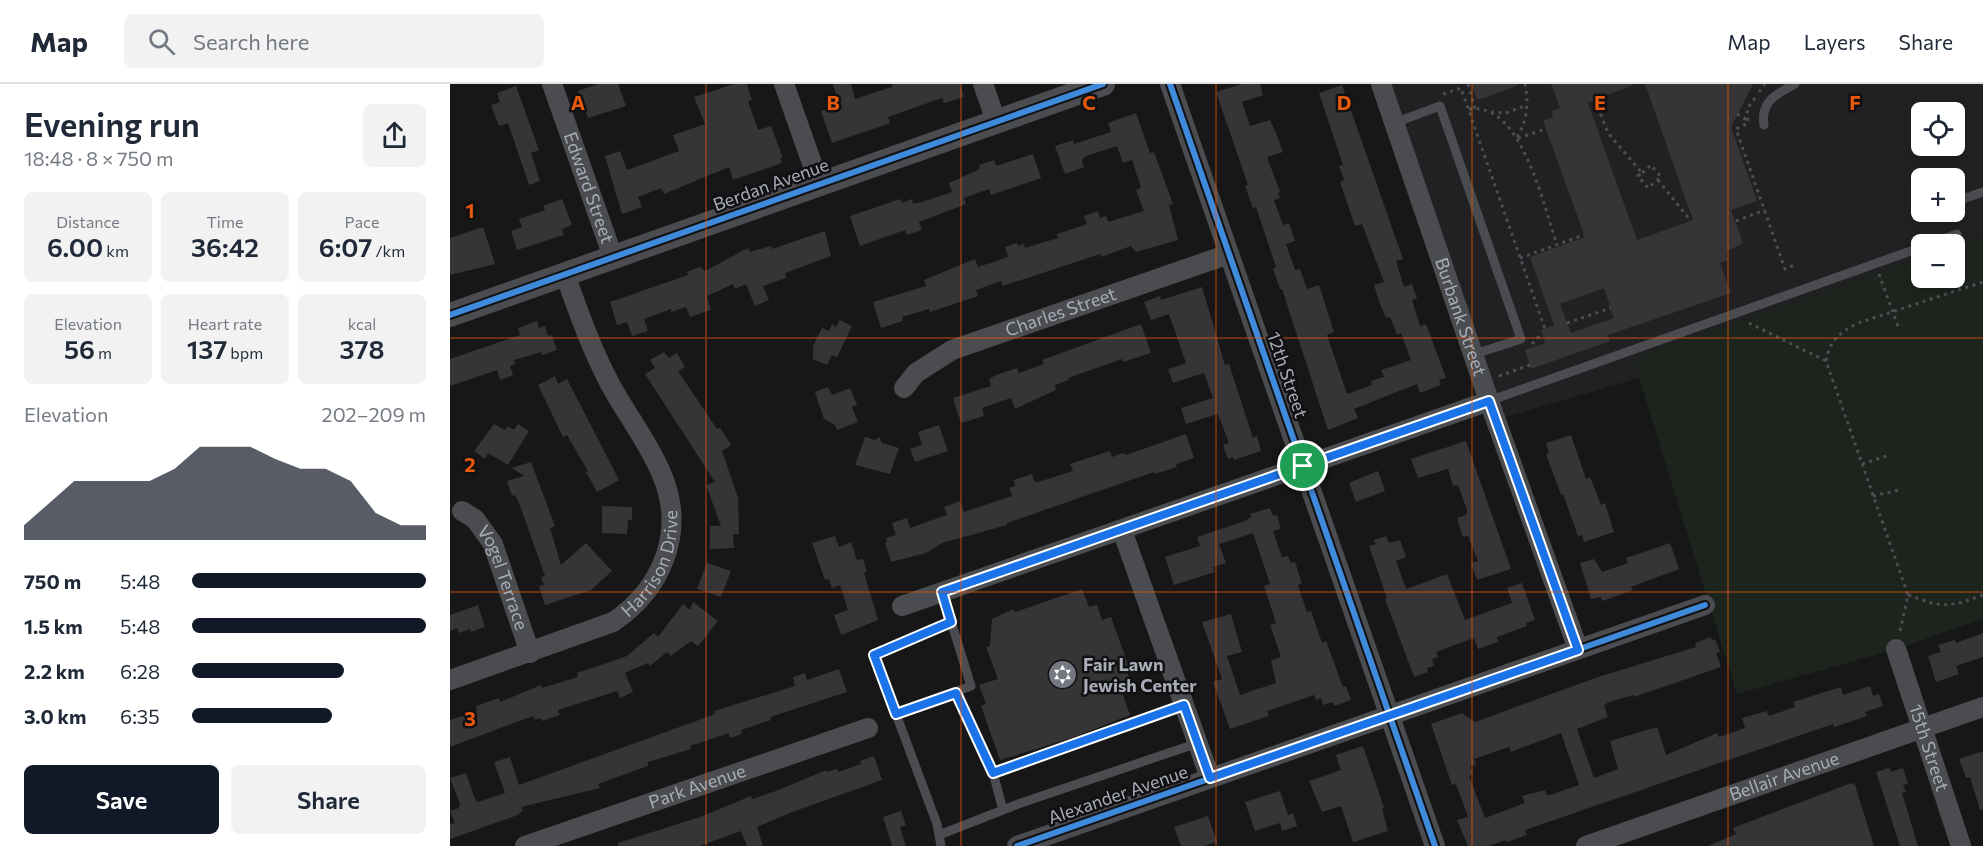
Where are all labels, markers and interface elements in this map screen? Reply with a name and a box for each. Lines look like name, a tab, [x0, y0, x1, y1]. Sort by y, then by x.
search box	[124, 14, 544, 68]
text: Map	[30, 24, 88, 58]
icon: search	[145, 25, 178, 58]
text: Search here	[193, 28, 309, 55]
text: Map	[1727, 29, 1771, 54]
text: Layers	[1804, 29, 1866, 54]
text: Share	[1899, 29, 1953, 54]
text: A	[571, 90, 585, 114]
text: B	[826, 90, 840, 114]
text: C	[1082, 90, 1096, 114]
text: D	[1337, 90, 1351, 114]
text: E	[1594, 90, 1606, 114]
text: F	[1849, 90, 1861, 114]
map controls	[1911, 102, 1965, 288]
button: locate	[1911, 102, 1965, 156]
text: Evening run	[24, 103, 200, 144]
button: share	[363, 104, 426, 167]
street label: Edward Street	[560, 129, 619, 246]
text: 18:48 · 8 × 750 m	[24, 146, 173, 170]
street label: Berdan Avenue	[710, 153, 832, 215]
button: +	[1911, 168, 1965, 222]
text: 1	[465, 198, 475, 222]
text: Distance	[56, 212, 120, 231]
text: Time	[207, 212, 243, 231]
text: Pace	[345, 212, 379, 231]
text: 6.00	[47, 231, 103, 262]
text: 36:42	[191, 231, 259, 262]
text: 6:07	[319, 231, 372, 262]
button: −	[1911, 234, 1965, 288]
text: km	[103, 241, 129, 260]
text: /km	[372, 241, 405, 260]
street label: Burbank Street	[1431, 255, 1492, 379]
street label: Charles Street	[1002, 282, 1119, 341]
text: Elevation	[54, 314, 122, 333]
text: Heart rate	[188, 314, 262, 333]
text: kcal	[348, 314, 376, 333]
street label: 12th Street	[1263, 329, 1313, 421]
text: 56	[64, 333, 95, 364]
text: 137	[187, 333, 227, 364]
text: 378	[340, 333, 384, 364]
text: m	[95, 343, 112, 362]
text: bpm	[227, 343, 263, 362]
text: Elevation	[24, 402, 109, 426]
text: 202–209 m	[322, 402, 426, 426]
pin	[1277, 440, 1328, 491]
icon: arrive	[1286, 449, 1319, 482]
text: 2	[464, 452, 476, 476]
street label: Harrison Drive	[616, 510, 681, 621]
street label: Vogel Terrace	[473, 520, 533, 633]
text: 750 m	[24, 569, 81, 593]
text: 5:48	[120, 569, 160, 593]
text: 1.5 km	[24, 614, 83, 638]
text: 5:48	[120, 614, 160, 638]
place label: Fair Lawn Jewish Center	[1083, 653, 1197, 696]
text: 2.2 km	[24, 659, 85, 683]
text: 6:28	[120, 659, 160, 683]
synagogue icon: Fair Lawn Jewish Center	[1046, 659, 1078, 691]
street label: 15th Street	[1905, 701, 1954, 794]
text: 3.0 km	[24, 704, 86, 728]
text: 6:35	[120, 704, 160, 728]
text: 3	[464, 706, 476, 730]
street label: Bellair Avenue	[1726, 746, 1842, 805]
street label: Park Avenue	[645, 759, 748, 813]
street label: Alexander Avenue	[1045, 760, 1190, 828]
button: Save	[24, 765, 219, 834]
button: Share	[231, 765, 426, 834]

